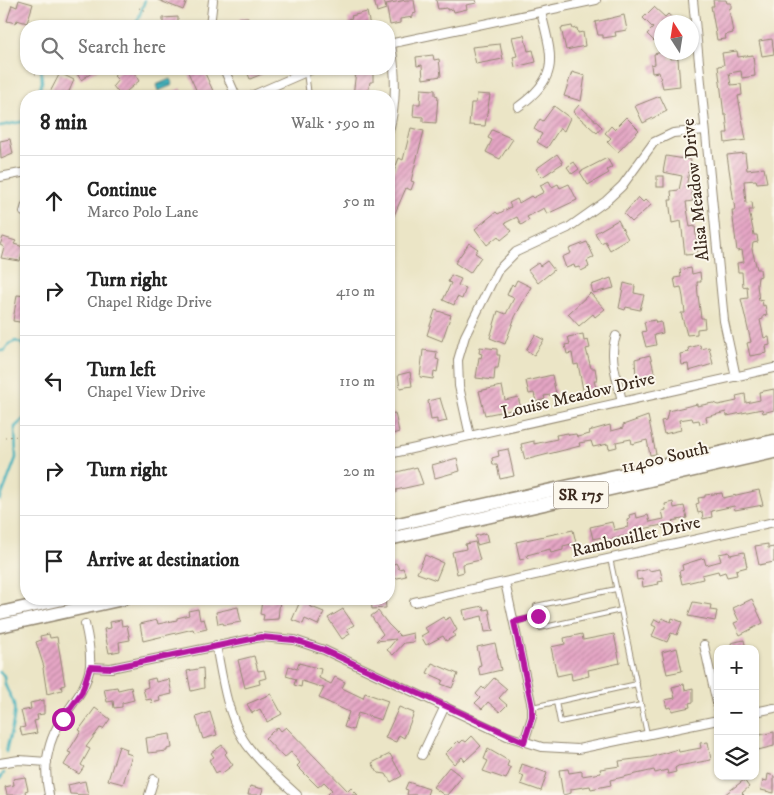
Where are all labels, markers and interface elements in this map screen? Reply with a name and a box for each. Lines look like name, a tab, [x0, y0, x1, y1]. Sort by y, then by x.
north arrow	[654, 15, 699, 60]
search box	[20, 20, 395, 75]
icon: search	[38, 34, 66, 62]
text: Search here	[78, 36, 166, 59]
text: 8 min	[40, 110, 87, 136]
text: Walk · 590 m	[291, 113, 375, 133]
street label: Alisa Meadow Drive	[678, 118, 714, 262]
text: Continue	[87, 179, 157, 202]
icon: ahead	[40, 187, 68, 215]
text: 50 m	[343, 191, 375, 211]
text: Marco Polo Lane	[87, 202, 198, 222]
text: Turn right	[87, 269, 167, 292]
icon: right	[40, 277, 68, 305]
text: 410 m	[336, 281, 375, 301]
text: Chapel Ridge Drive	[87, 292, 212, 312]
text: Turn left	[87, 359, 156, 382]
icon: left	[40, 367, 68, 395]
street label: Louise Meadow Drive	[499, 368, 657, 424]
text: 110 m	[339, 371, 375, 391]
text: Chapel View Drive	[87, 382, 206, 402]
street label: 11400 South	[619, 437, 711, 479]
icon: right	[40, 457, 68, 485]
text: Turn right	[87, 459, 167, 482]
text: 20 m	[343, 461, 375, 481]
road number: SR 175	[554, 482, 608, 508]
street label: Rambouillet Drive	[569, 511, 703, 563]
icon: arrive	[40, 547, 68, 575]
text: Arrive at destination	[87, 549, 239, 572]
route end	[527, 605, 550, 628]
map controls	[714, 645, 759, 780]
button: +	[714, 645, 759, 690]
button: −	[714, 690, 759, 735]
route start	[52, 708, 75, 731]
button: layers	[714, 735, 759, 780]

